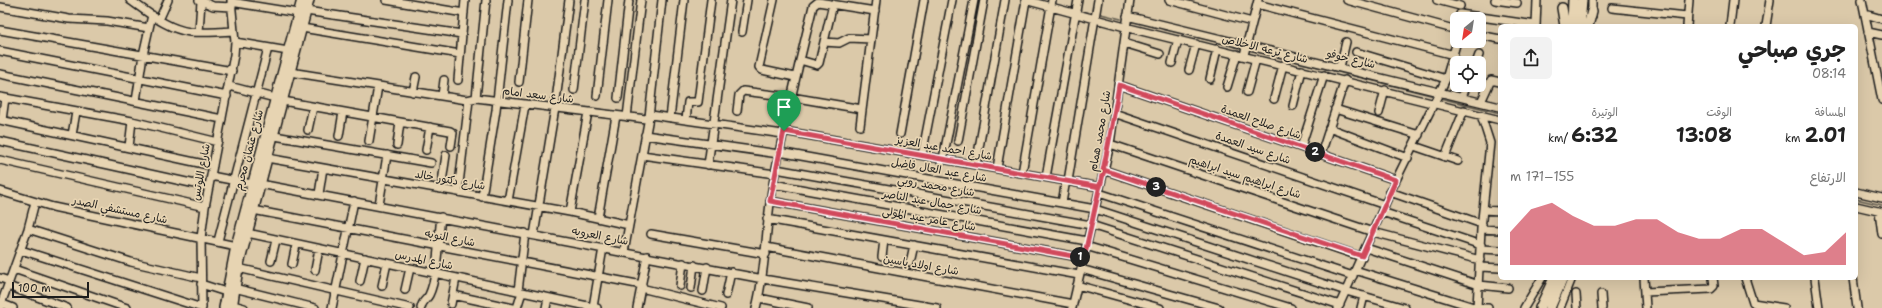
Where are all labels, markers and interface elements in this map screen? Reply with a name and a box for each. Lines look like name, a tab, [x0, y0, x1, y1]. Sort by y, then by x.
north arrow	[1450, 12, 1486, 48]
map controls	[1450, 12, 1486, 92]
street label: شارع ترعه الاخلاص	[1220, 31, 1309, 68]
text: جري صباحي	[1738, 35, 1846, 64]
button: share	[1510, 37, 1552, 79]
street label: شارع خوفو	[1324, 45, 1377, 73]
button: locate	[1450, 56, 1486, 92]
text: 08:14	[1812, 65, 1846, 82]
street label: شارع سعد امام	[501, 83, 575, 108]
street label: شارع محمد همام	[1085, 89, 1116, 173]
pin	[767, 90, 801, 131]
icon: arrive	[773, 96, 795, 118]
street label: شارع صلاح العمدة	[1219, 101, 1303, 144]
text: الوتيرة	[1591, 105, 1618, 120]
text: الوقت	[1706, 105, 1732, 120]
text: المسافة	[1815, 105, 1846, 120]
street label: شارع عثمان محرم	[231, 108, 268, 192]
text: 6:32	[1571, 122, 1618, 148]
text: 13:08	[1676, 122, 1732, 148]
text: 2.01	[1804, 122, 1846, 148]
street label: شارع سيد العمدة	[1213, 128, 1293, 169]
text: /km	[1548, 131, 1571, 146]
text: km	[1785, 131, 1804, 146]
street label: شارع احمد عبد العزيز	[893, 132, 993, 165]
street label: شارع اللوتس	[188, 142, 215, 202]
pin: 2	[1305, 142, 1325, 162]
text: 2	[1311, 144, 1319, 159]
street label: شارع ابراهيم سيد ابراهيم	[1187, 152, 1303, 203]
street label: شارع عبد العال فاضل	[890, 154, 988, 187]
street label: شارع دكتور خالد	[413, 166, 487, 195]
text: 155–171 m	[1510, 168, 1574, 185]
text: الارتفاع	[1810, 169, 1846, 186]
street label: شارع محمد روبي	[896, 172, 976, 203]
pin: 3	[1146, 177, 1166, 197]
text: 3	[1152, 179, 1160, 194]
street label: شارع جمال عبد الناصر	[880, 186, 983, 219]
street label: شارع مستشفي الصدر	[69, 192, 169, 230]
street label: شارع عامر عبد المولى	[881, 203, 977, 236]
street label: شارع العروبه	[570, 223, 630, 250]
street label: شارع النوبه	[423, 226, 477, 251]
street label: شارع المدرس	[393, 247, 454, 274]
pin: 1	[1070, 247, 1090, 267]
text: 1	[1077, 249, 1083, 264]
street label: شارع اولاد ياسين	[882, 251, 960, 280]
scale bar	[12, 280, 89, 299]
text: 100 m	[18, 281, 51, 296]

